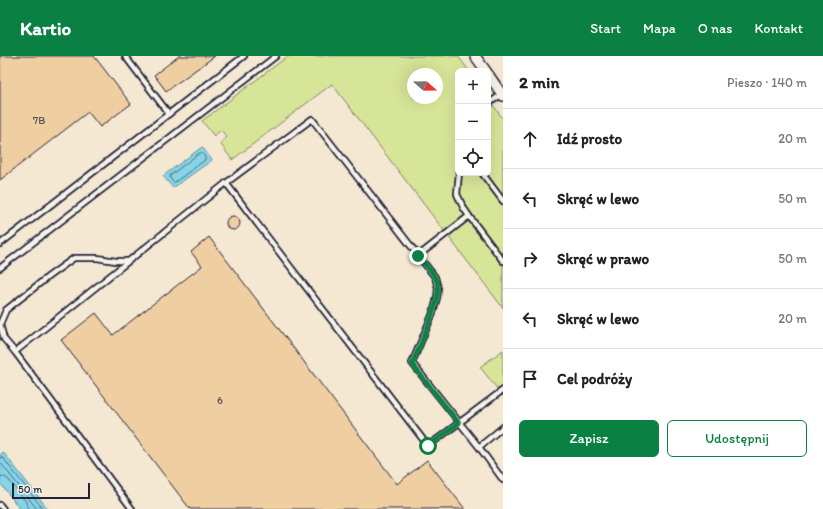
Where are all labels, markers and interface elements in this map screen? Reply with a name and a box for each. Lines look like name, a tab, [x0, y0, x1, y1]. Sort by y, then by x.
text: Kartio	[20, 17, 71, 40]
text: Start	[590, 20, 621, 37]
text: Mapa	[643, 20, 676, 37]
text: O nas	[698, 20, 732, 37]
text: Kontakt	[754, 20, 803, 37]
north arrow	[407, 68, 443, 104]
map controls	[455, 68, 491, 176]
button: +	[455, 68, 491, 104]
text: 2 min	[519, 72, 559, 92]
text: Pieszo · 140 m	[727, 75, 807, 90]
button: −	[455, 104, 491, 140]
house number: 7B	[33, 114, 45, 127]
icon: ahead	[519, 128, 541, 150]
text: Idź prosto	[557, 130, 622, 148]
text: 20 m	[778, 131, 807, 146]
button: locate	[455, 140, 491, 176]
icon: left	[519, 188, 541, 210]
text: Skręć w lewo	[557, 190, 639, 208]
text: 50 m	[778, 191, 807, 206]
route end	[409, 247, 427, 265]
icon: right	[519, 248, 541, 270]
text: Skręć w prawo	[557, 250, 649, 268]
text: 50 m	[778, 251, 807, 266]
icon: left	[519, 308, 541, 330]
text: Skręć w lewo	[557, 310, 639, 328]
text: 20 m	[778, 311, 807, 326]
icon: arrive	[519, 368, 541, 390]
text: Cel podróży	[557, 370, 632, 388]
house number: 6	[217, 394, 223, 407]
button: Zapisz	[519, 420, 659, 457]
button: Udostępnij	[667, 420, 807, 457]
route start	[419, 437, 437, 455]
scale bar	[12, 481, 90, 500]
text: 50 m	[18, 483, 42, 496]

